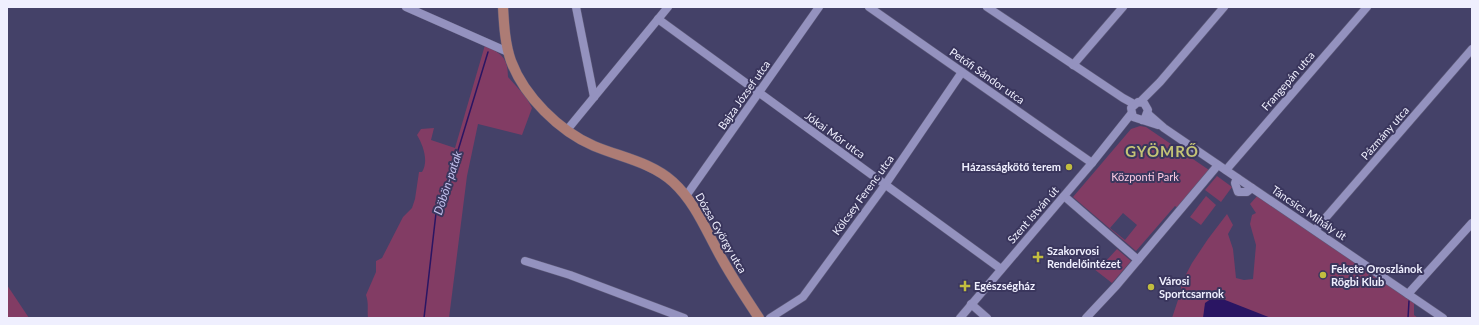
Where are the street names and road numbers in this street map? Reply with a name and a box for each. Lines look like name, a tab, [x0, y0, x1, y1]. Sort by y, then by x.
street label: Petőfi Sándor utca	[947, 45, 1027, 106]
street label: Frangepán utca	[1258, 48, 1317, 113]
street label: Bajza József utca	[715, 58, 772, 132]
street label: Pázmány utca	[1358, 103, 1411, 162]
street label: Jókai Mór utca	[803, 109, 868, 161]
street label: Kölcsey Ferenc utca	[829, 152, 896, 237]
street label: Táncsics Mihály út	[1269, 183, 1349, 242]
street label: Szent István út	[1004, 184, 1061, 246]
street label: Dózsa György utca	[693, 190, 750, 275]

